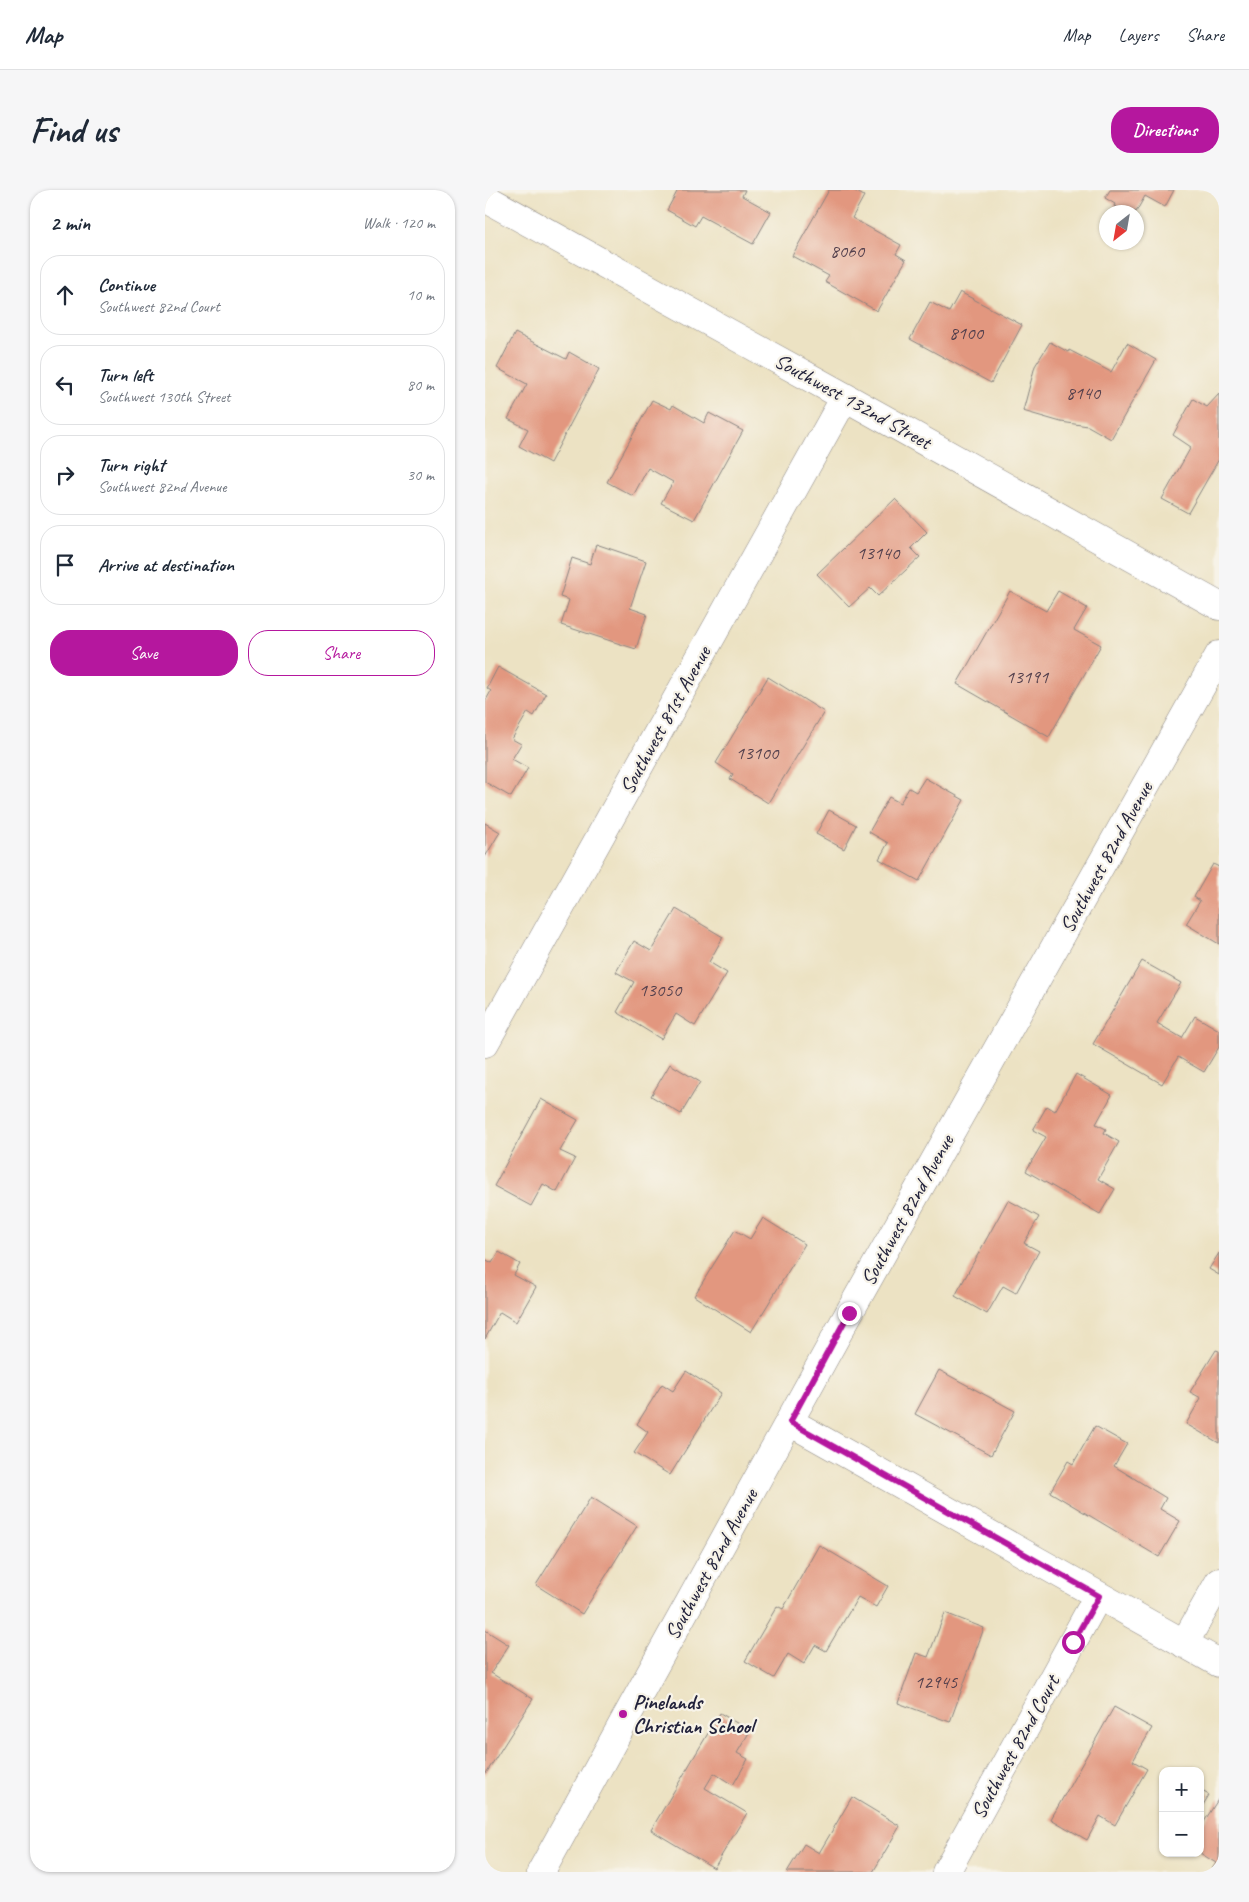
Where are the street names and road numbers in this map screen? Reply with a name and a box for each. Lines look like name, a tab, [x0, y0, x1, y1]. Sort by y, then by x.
street label: Southwest 132nd Street	[770, 347, 938, 456]
street label: Southwest 81st Avenue	[614, 641, 717, 798]
street label: Southwest 82nd Avenue	[1054, 776, 1159, 937]
street label: Southwest 82nd Avenue	[855, 1129, 960, 1290]
street label: Southwest 82nd Avenue	[659, 1483, 764, 1644]
street label: Southwest 82nd Court	[965, 1669, 1066, 1823]

